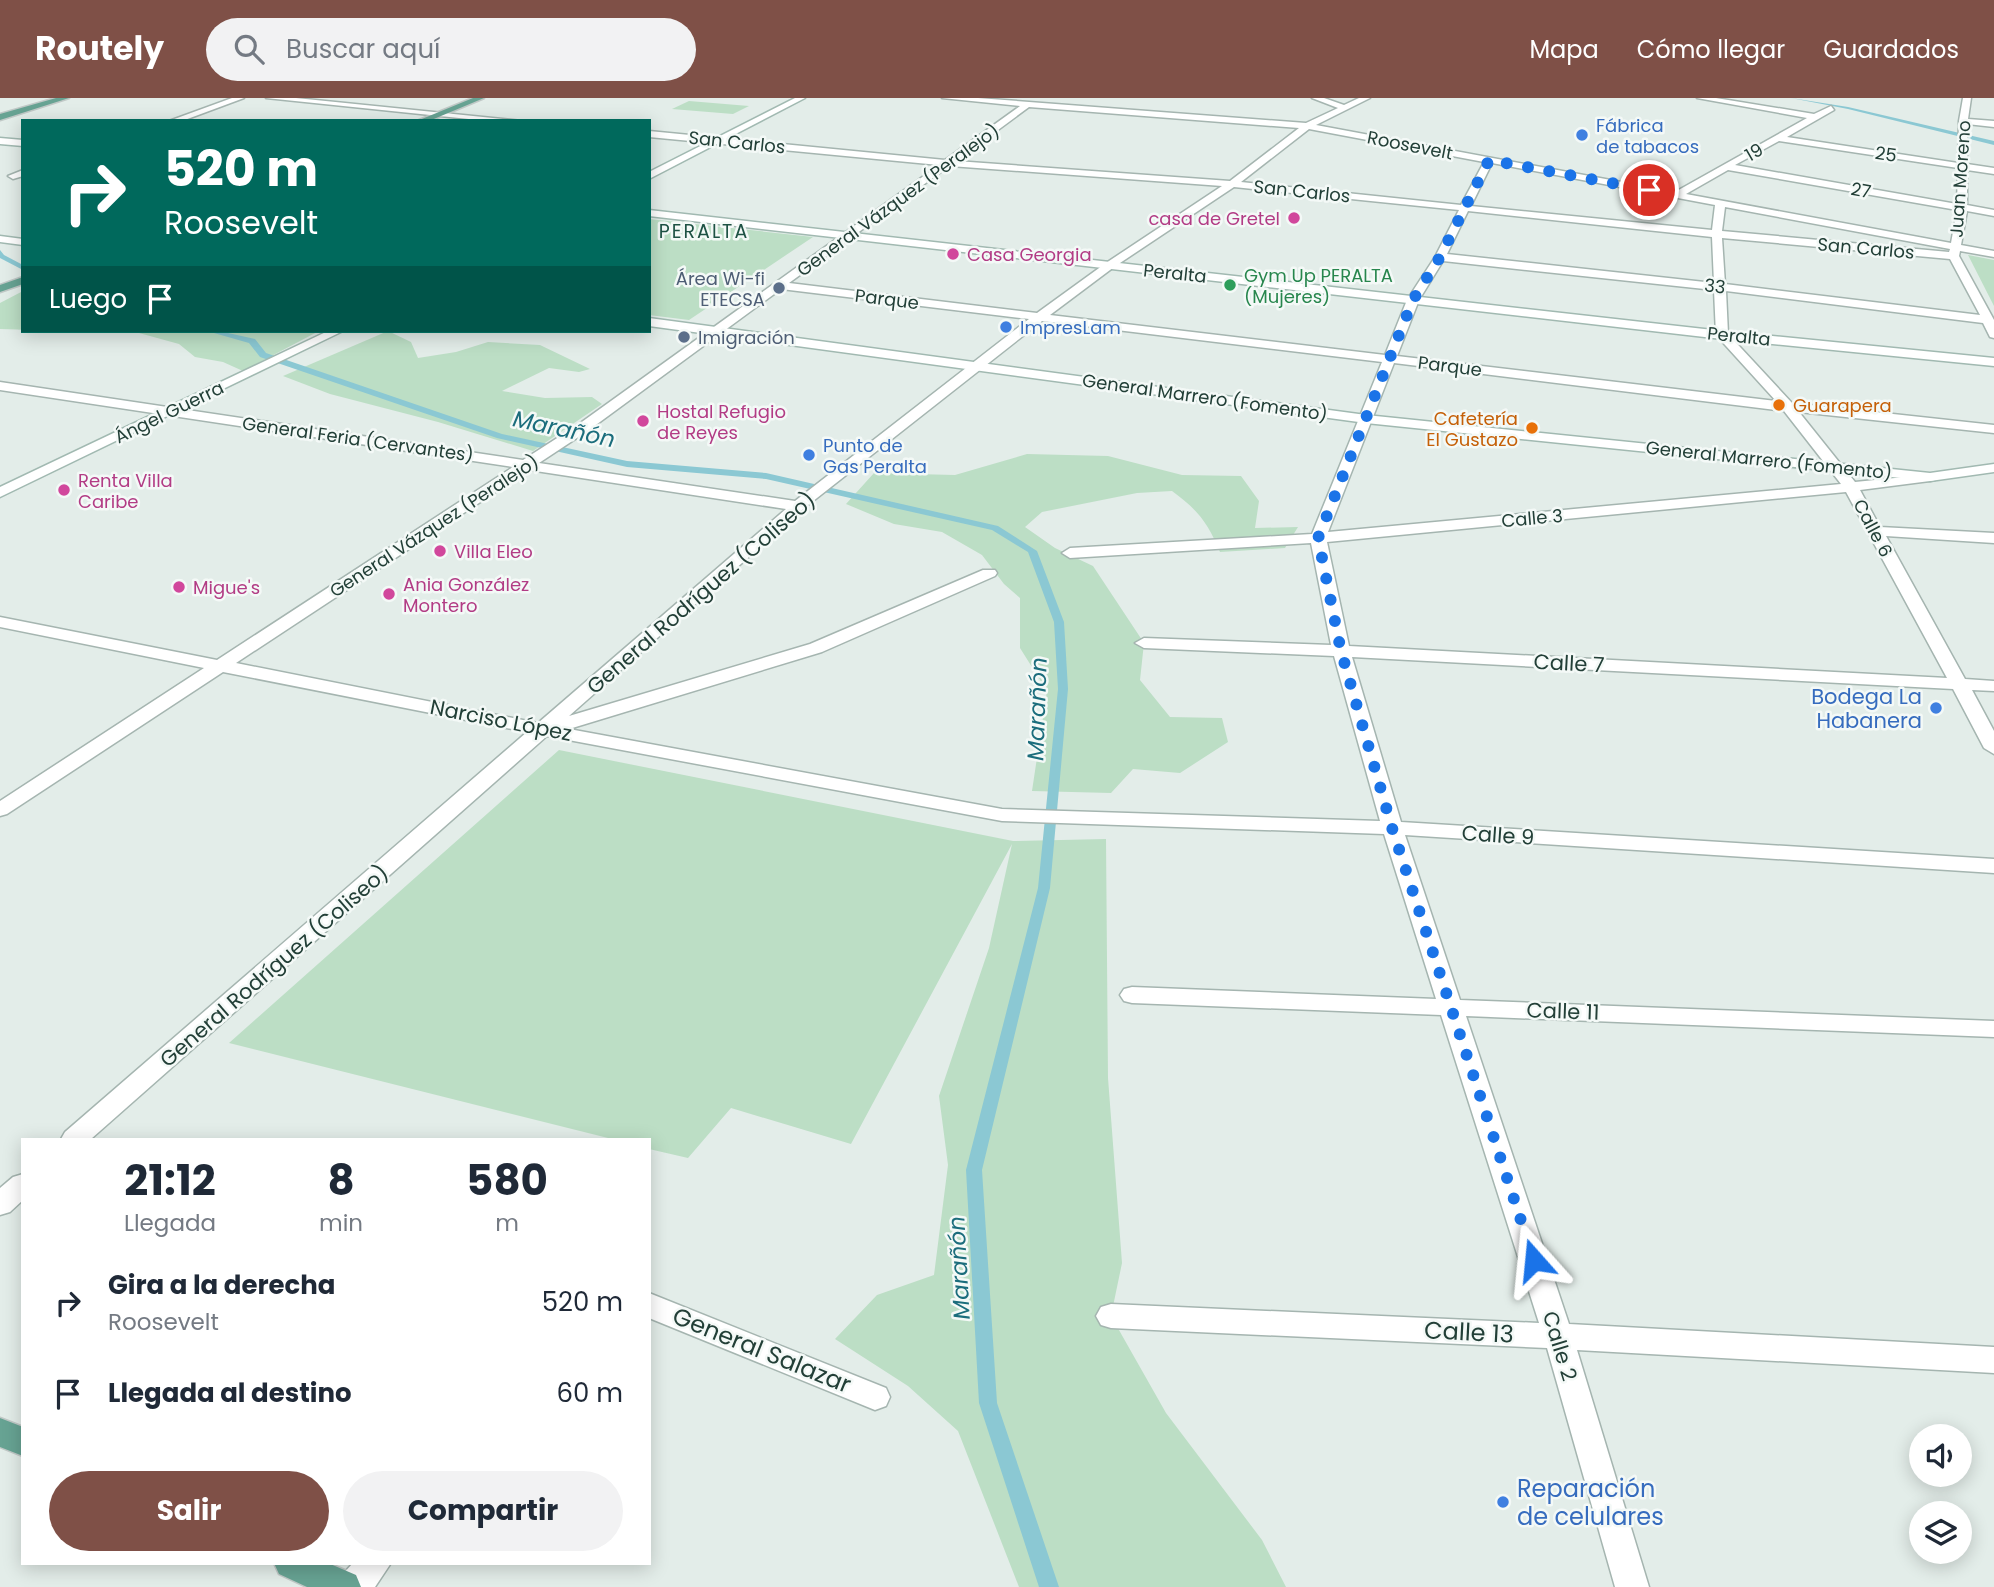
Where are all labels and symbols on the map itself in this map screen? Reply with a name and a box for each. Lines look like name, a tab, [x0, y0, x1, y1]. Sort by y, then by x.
place label: Fábrica de tabacos	[1596, 113, 1699, 159]
street label: General Vázquez (Peralejo)	[792, 118, 1004, 282]
street label: Juan Moreno	[1943, 120, 1977, 238]
street label: San Carlos	[687, 124, 787, 160]
street label: Roosevelt	[1365, 124, 1455, 166]
marker: Fábrica de tabacos	[1574, 127, 1590, 143]
street label: 19	[1740, 137, 1768, 167]
street label: 25	[1873, 140, 1899, 168]
pin	[1619, 160, 1679, 220]
street label: San Carlos	[1252, 173, 1352, 209]
street label: 27	[1849, 176, 1873, 204]
place label: casa de Gretel	[1148, 206, 1280, 231]
marker: casa de Gretel	[1286, 210, 1302, 226]
district label: PERALTA	[659, 218, 749, 245]
street label: San Carlos	[1817, 231, 1915, 265]
place label: Casa Georgia	[967, 242, 1092, 267]
marker: Casa Georgia	[945, 246, 961, 262]
street label: Peralta	[1142, 257, 1208, 289]
place label: Gym Up PERALTA (Mujeres)	[1244, 263, 1393, 309]
place label: Área Wi-fi ETECSA	[676, 266, 765, 312]
street label: 33	[1703, 272, 1727, 300]
marker: Gym Up PERALTA (Mujeres)	[1222, 277, 1238, 293]
marker: Área Wi-fi ETECSA	[771, 280, 787, 296]
street label: Parque	[854, 283, 920, 315]
place label: ImpresLam	[1020, 315, 1121, 340]
marker: ImpresLam	[998, 319, 1014, 335]
street label: Peralta	[1706, 320, 1772, 352]
place label: Imigración	[698, 325, 795, 350]
marker: Imigración	[676, 329, 692, 345]
street label: Parque	[1417, 350, 1483, 382]
street label: General Marrero (Fomento)	[1081, 367, 1329, 427]
street label: Ángel Guerra	[110, 375, 228, 449]
place label: Guarapera	[1793, 393, 1892, 418]
marker: Guarapera	[1771, 397, 1787, 413]
place label: Hostal Refugio de Reyes	[657, 399, 786, 445]
water label: Marañón	[510, 403, 618, 455]
place label: Cafetería El Gustazo	[1426, 406, 1518, 452]
street label: General Feria (Cervantes)	[241, 410, 475, 468]
marker: Hostal Refugio de Reyes	[635, 413, 651, 429]
marker: Cafetería El Gustazo	[1524, 420, 1540, 436]
place label: Punto de Gas Peralta	[823, 433, 927, 479]
street label: General Marrero (Fomento)	[1645, 435, 1893, 485]
marker: Punto de Gas Peralta	[801, 447, 817, 463]
street label: General Vázquez (Peralejo)	[325, 449, 543, 603]
place label: Renta Villa Caribe	[78, 468, 173, 514]
marker: Renta Villa Caribe	[56, 482, 72, 498]
street label: General Rodríguez (Coliseo)	[580, 486, 822, 700]
street label: Calle 6	[1847, 495, 1899, 561]
street label: Calle 3	[1500, 503, 1564, 533]
place label: Villa Eleo	[454, 539, 533, 564]
marker: Villa Eleo	[432, 543, 448, 559]
place label: Ania González Montero	[403, 572, 529, 618]
place label: Migue's	[193, 575, 260, 600]
marker: Migue's	[171, 579, 187, 595]
marker: Ania González Montero	[381, 586, 397, 602]
street label: Calle 7	[1533, 647, 1605, 679]
water label: Marañón	[1019, 657, 1055, 761]
place label: Bodega La Habanera	[1811, 682, 1922, 735]
street label: Narciso López	[428, 692, 574, 748]
marker: Bodega La Habanera	[1928, 700, 1944, 716]
street label: Calle 9	[1461, 818, 1535, 852]
street label: General Rodríguez (Coliseo)	[153, 859, 395, 1073]
street label: Calle 11	[1526, 995, 1600, 1027]
water label: Marañón	[940, 1215, 978, 1321]
position arrow	[1497, 1223, 1571, 1297]
street label: General Salazar	[668, 1299, 856, 1401]
street label: Calle 2	[1536, 1308, 1584, 1384]
street label: Calle 13	[1423, 1313, 1515, 1351]
place label: Reparación de celulares	[1517, 1472, 1664, 1533]
marker: Reparación de celulares	[1495, 1494, 1511, 1510]

